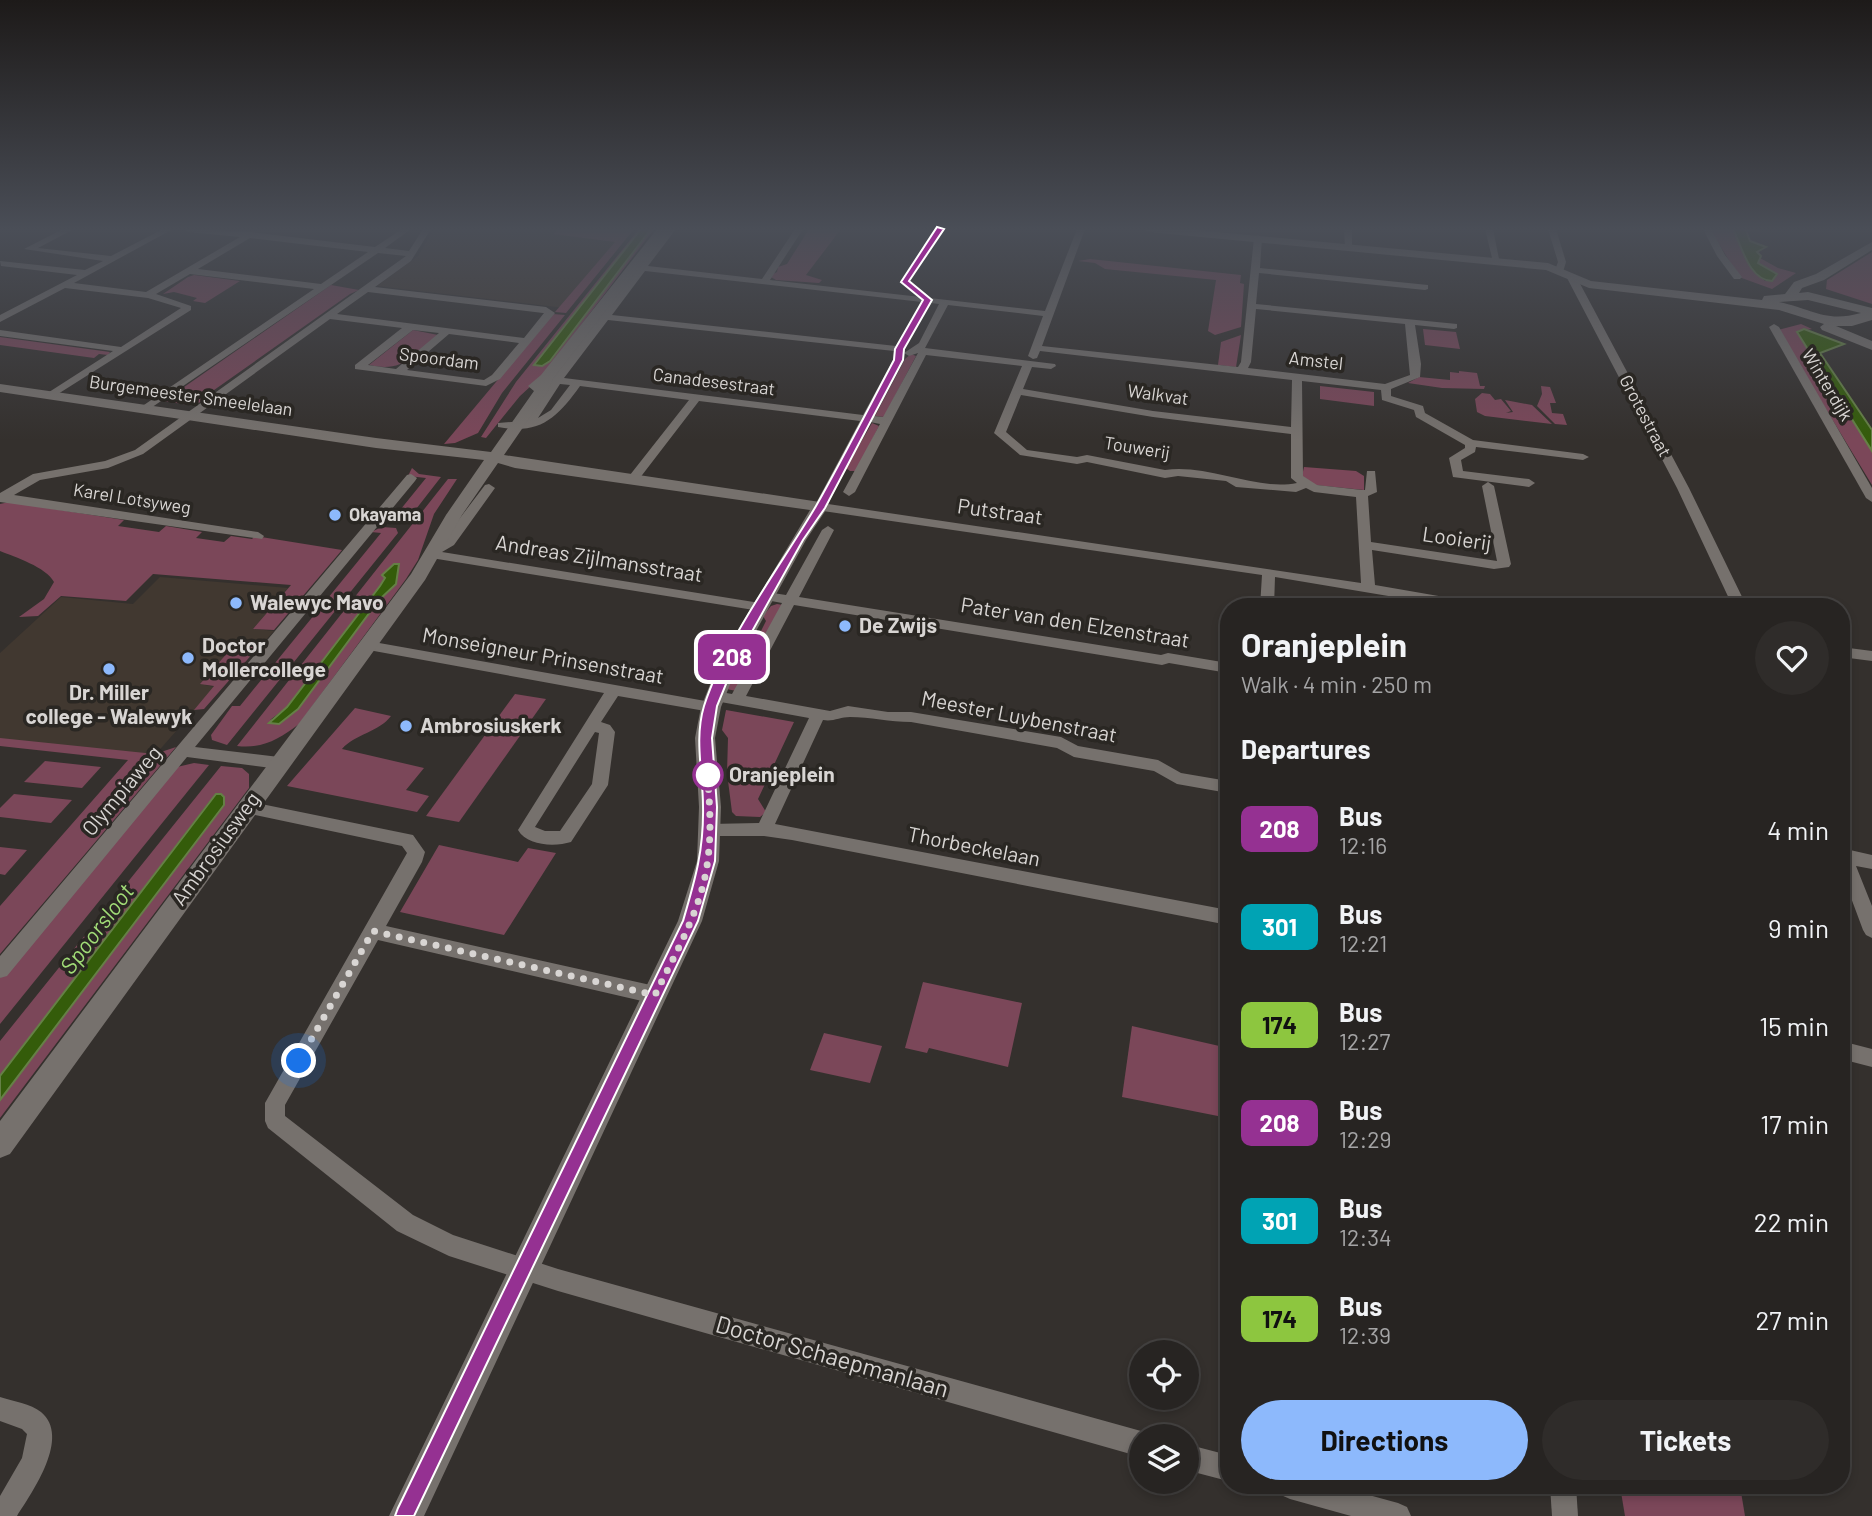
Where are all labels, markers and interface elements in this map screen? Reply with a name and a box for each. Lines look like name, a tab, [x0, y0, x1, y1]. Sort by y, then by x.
street label: Spoordam	[398, 342, 480, 374]
street label: Winterdijk	[1798, 344, 1858, 425]
street label: Amstel	[1288, 346, 1344, 374]
street label: Canadesestraat	[652, 363, 776, 399]
street label: Burgemeester Smeelelaan	[88, 370, 294, 420]
street label: Grotestraat	[1615, 371, 1677, 460]
street label: Walkvat	[1126, 379, 1190, 409]
street label: Touwerij	[1103, 431, 1172, 463]
street label: Karel Lotsyweg	[72, 478, 193, 518]
street label: Putstraat	[956, 492, 1044, 529]
place label: Okayama	[349, 503, 421, 525]
marker: Okayama	[327, 507, 343, 523]
street label: Looierij	[1421, 520, 1493, 555]
street label: Andreas Zijlmansstraat	[494, 529, 705, 586]
place label: Walewyc Mavo	[250, 589, 384, 614]
street label: Pater van den Elzenstraat	[959, 591, 1191, 652]
marker: Walewyc Mavo	[228, 595, 244, 611]
place label: De Zwijs	[859, 612, 937, 637]
marker: De Zwijs	[837, 618, 853, 634]
street label: Monseigneur Prinsenstraat	[421, 621, 666, 688]
button: heart	[1755, 621, 1829, 695]
text: Oranjeplein	[1241, 624, 1407, 664]
place label: Doctor Mollercollege	[202, 632, 326, 681]
line badge: 208	[692, 634, 772, 680]
text: 208	[712, 642, 752, 671]
marker: Doctor Mollercollege	[180, 650, 196, 666]
marker: Dr. Miller college - Walewyk	[101, 661, 117, 677]
text: Walk · 4 min · 250 m	[1241, 670, 1432, 698]
place label: Dr. Miller college - Walewyk	[25, 679, 193, 728]
street label: Meester Luybenstraat	[919, 684, 1119, 747]
place label: Ambrosiuskerk	[420, 712, 562, 737]
marker: Ambrosiuskerk	[398, 718, 414, 734]
text: Departures	[1241, 733, 1371, 764]
street label: Olympiaweg	[76, 740, 166, 840]
marker: Oranjeplein	[693, 760, 723, 790]
place label: Oranjeplein	[729, 761, 835, 786]
street label: Ambrosiusweg	[165, 787, 264, 910]
text: Bus	[1339, 800, 1382, 831]
text: 208	[1259, 814, 1300, 843]
text: 4 min	[1767, 814, 1829, 845]
street label: Thorbeckelaan	[906, 820, 1043, 871]
text: 12:16	[1339, 831, 1387, 859]
water label: Spoorsloot	[53, 878, 139, 979]
text: Bus	[1339, 898, 1382, 929]
text: 301	[1262, 912, 1297, 941]
text: 9 min	[1768, 912, 1829, 943]
text: 12:21	[1339, 929, 1387, 957]
text: Bus	[1339, 996, 1382, 1027]
text: 174	[1262, 1010, 1297, 1039]
text: 15 min	[1759, 1010, 1829, 1041]
text: 12:27	[1339, 1027, 1390, 1055]
your location	[281, 1043, 316, 1078]
text: Bus	[1339, 1094, 1382, 1125]
text: 208	[1259, 1108, 1300, 1137]
text: 17 min	[1760, 1108, 1829, 1139]
text: 12:29	[1339, 1125, 1392, 1153]
text: Bus	[1339, 1192, 1382, 1223]
text: 301	[1262, 1206, 1297, 1235]
text: 22 min	[1754, 1206, 1829, 1237]
text: 12:34	[1339, 1223, 1392, 1251]
text: Bus	[1339, 1290, 1382, 1321]
text: 174	[1262, 1304, 1297, 1333]
text: 27 min	[1755, 1304, 1829, 1335]
street label: Doctor Schaepmanlaan	[713, 1308, 952, 1403]
text: 12:39	[1339, 1321, 1391, 1349]
map controls	[1129, 1340, 1199, 1494]
button: locate	[1129, 1340, 1199, 1410]
button: Directions	[1241, 1400, 1528, 1480]
button: Tickets	[1542, 1400, 1829, 1480]
button: layers	[1129, 1424, 1199, 1494]

